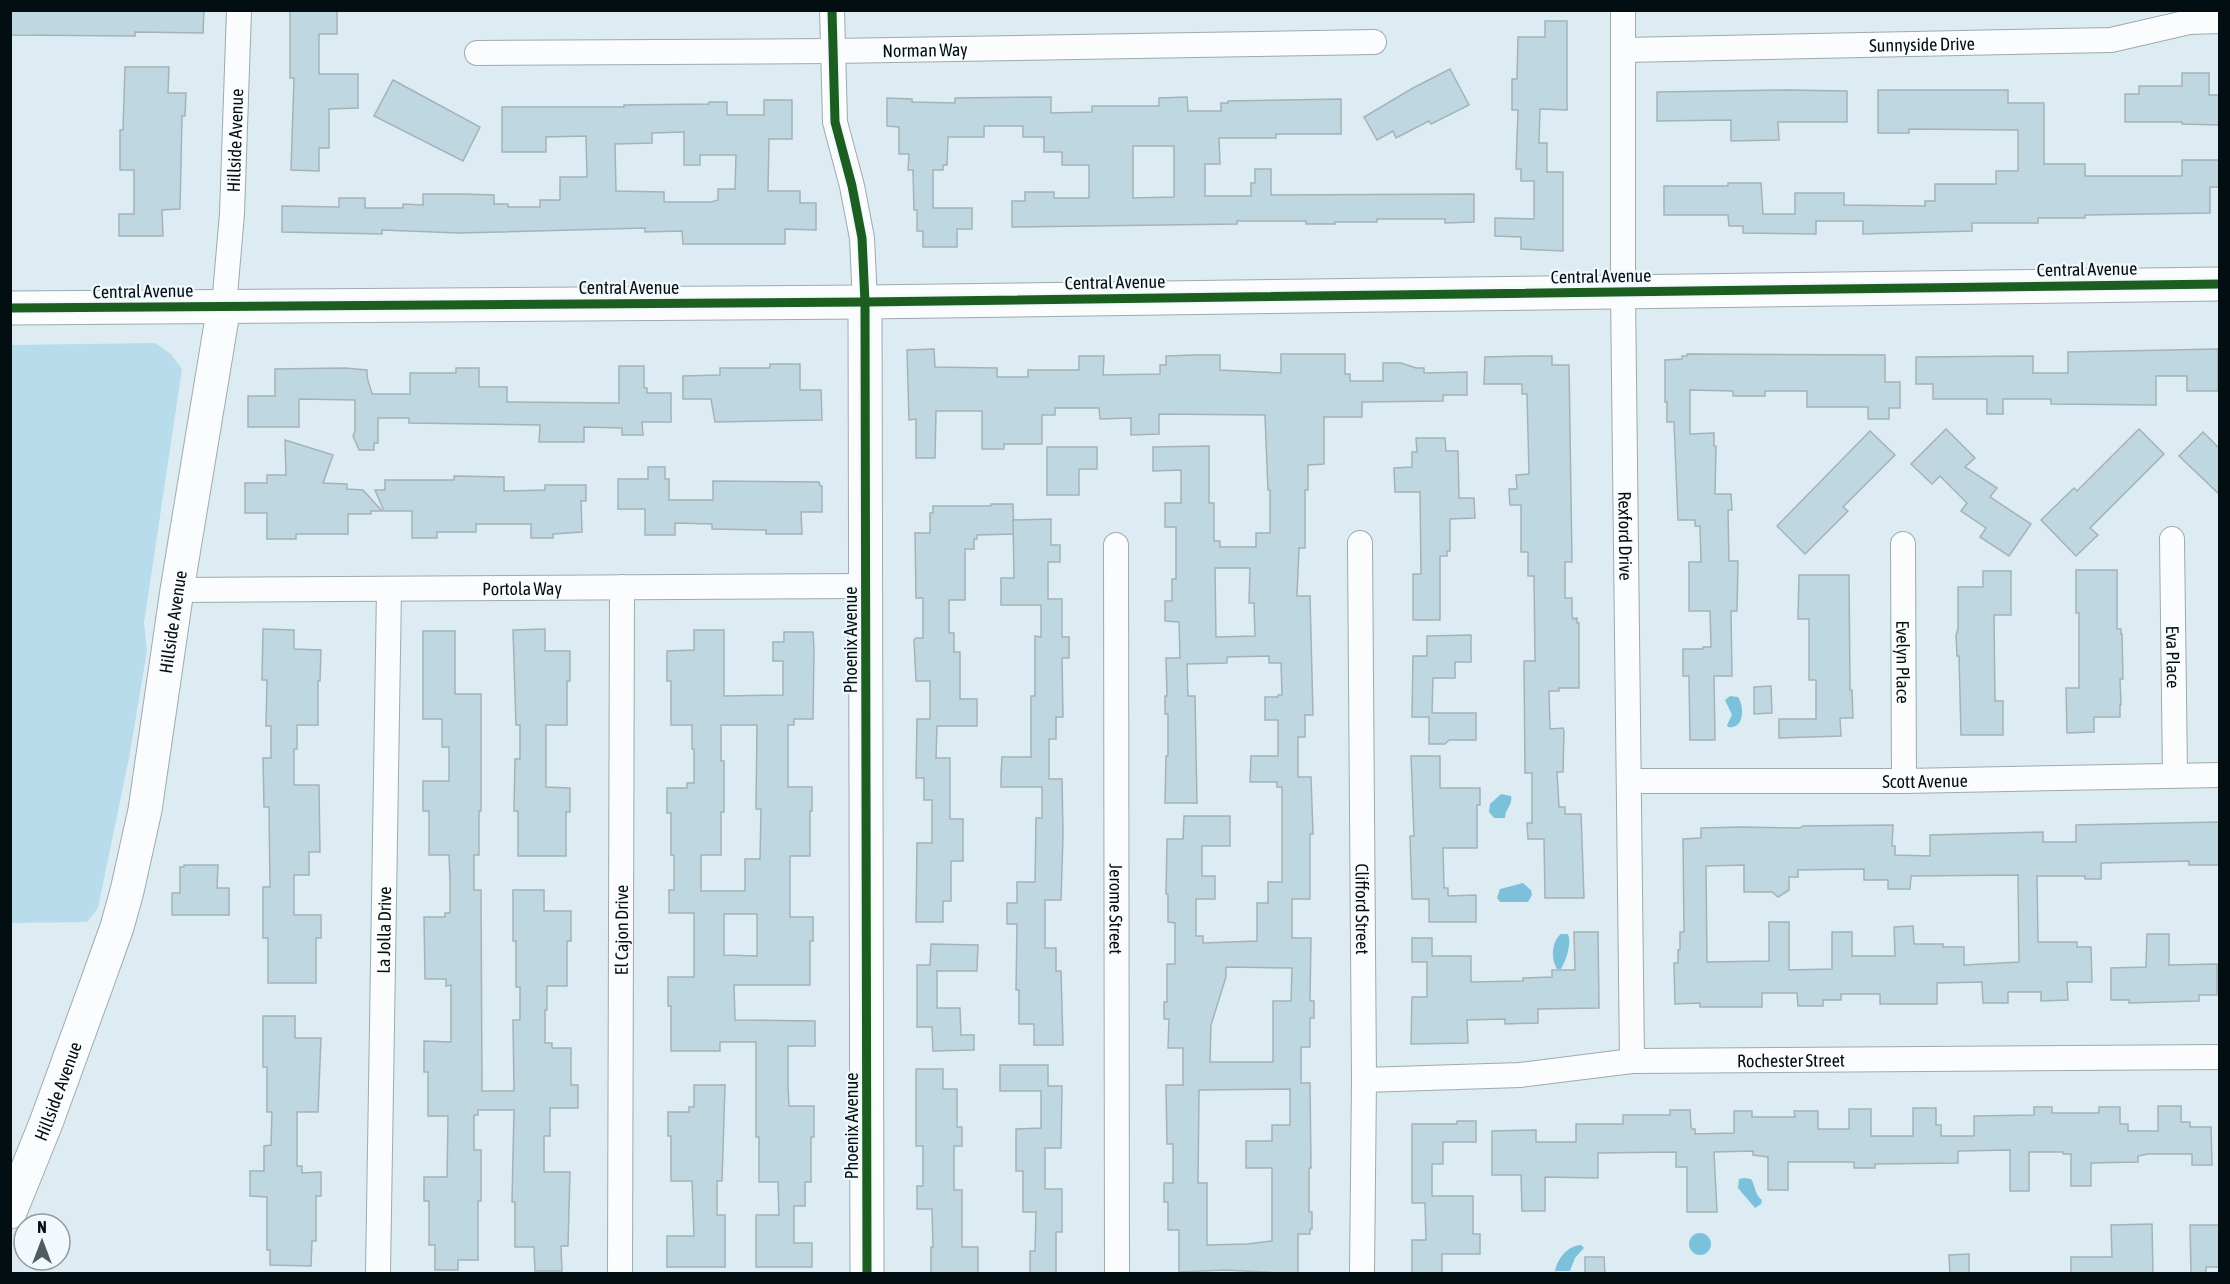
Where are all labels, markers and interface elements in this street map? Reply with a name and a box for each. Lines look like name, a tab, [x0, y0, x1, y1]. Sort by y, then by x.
street label: Sunnyside Drive	[1869, 32, 1975, 55]
street label: Norman Way	[882, 38, 968, 61]
street label: Hillside Avenue	[222, 88, 247, 193]
street label: Central Avenue	[2037, 258, 2137, 280]
street label: Central Avenue	[1551, 265, 1651, 287]
street label: Central Avenue	[1065, 271, 1165, 293]
street label: Central Avenue	[579, 277, 679, 298]
street label: Central Avenue	[93, 280, 193, 302]
street label: Rexford Drive	[1615, 491, 1637, 581]
street label: Hillside Avenue	[155, 569, 191, 675]
street label: Portola Way	[482, 577, 562, 599]
street label: Phoenix Avenue	[840, 587, 861, 693]
street label: Evelyn Place	[1893, 620, 1914, 704]
street label: Eva Place	[2163, 626, 2184, 688]
street label: Scott Avenue	[1882, 769, 1968, 792]
street label: Clifford Street	[1352, 863, 1374, 955]
street label: Jerome Street	[1106, 864, 1127, 954]
street label: El Cajon Drive	[610, 885, 632, 975]
street label: La Jolla Drive	[372, 886, 395, 974]
street label: Hillside Avenue	[30, 1039, 85, 1144]
street label: Rochester Street	[1737, 1049, 1845, 1071]
street label: Phoenix Avenue	[841, 1073, 862, 1179]
north arrow	[12, 1212, 72, 1272]
text: N	[37, 1218, 47, 1236]

